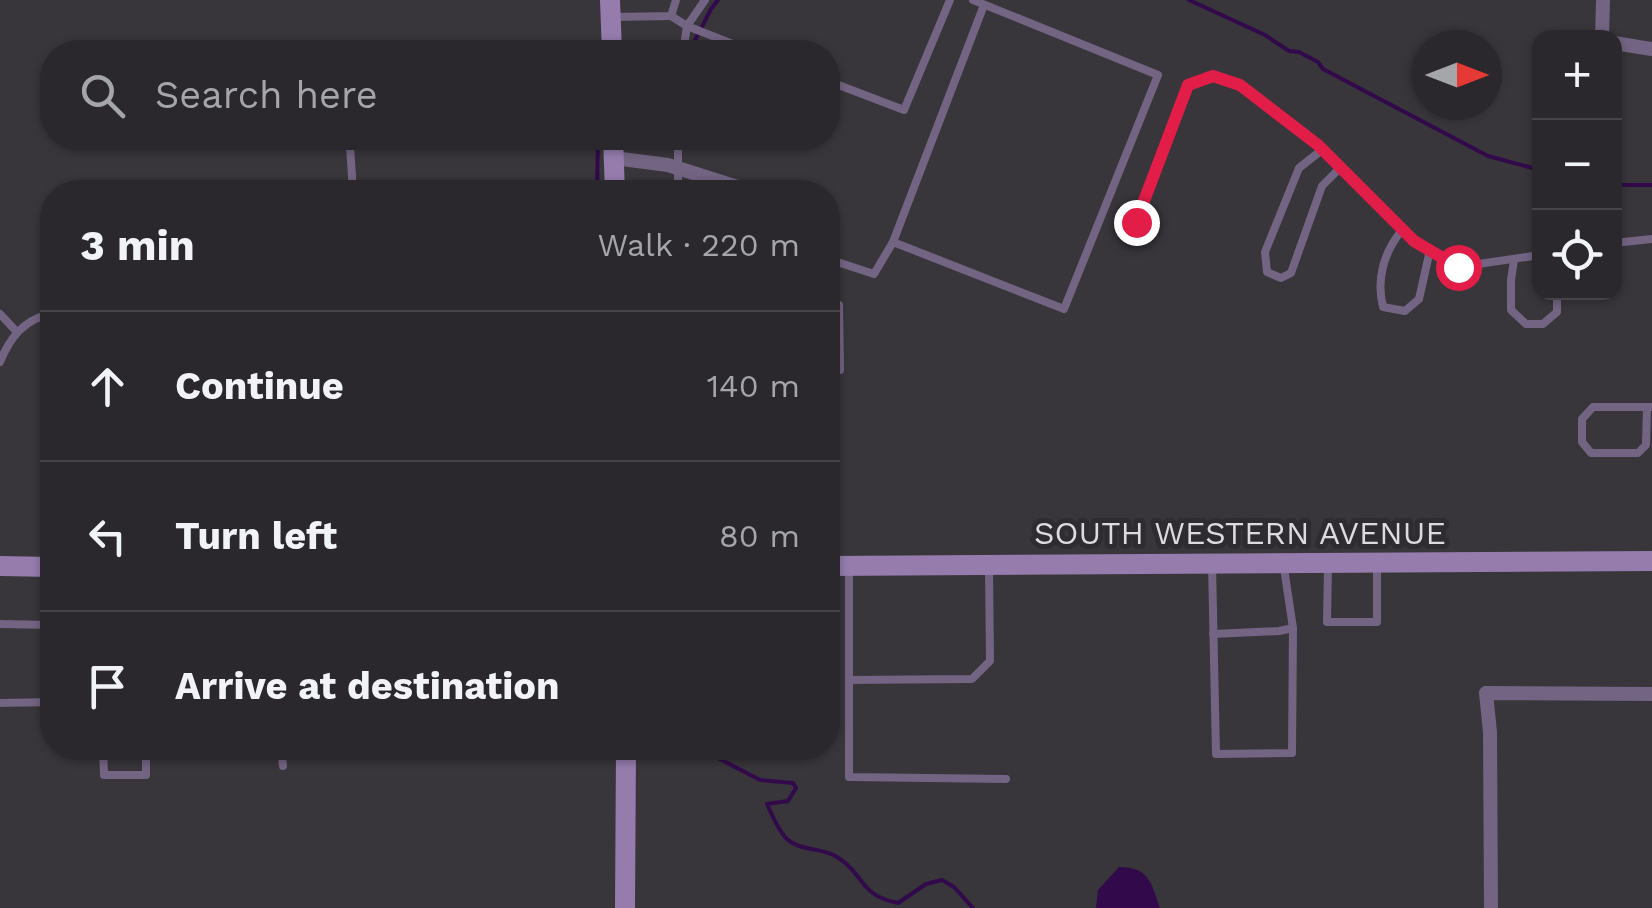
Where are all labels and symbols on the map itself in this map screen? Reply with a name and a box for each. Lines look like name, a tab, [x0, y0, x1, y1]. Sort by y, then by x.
north arrow	[1412, 30, 1502, 120]
route end	[1114, 200, 1160, 246]
route start	[1436, 245, 1482, 291]
street label: SOUTH WESTERN AVENUE	[1034, 514, 1446, 552]

